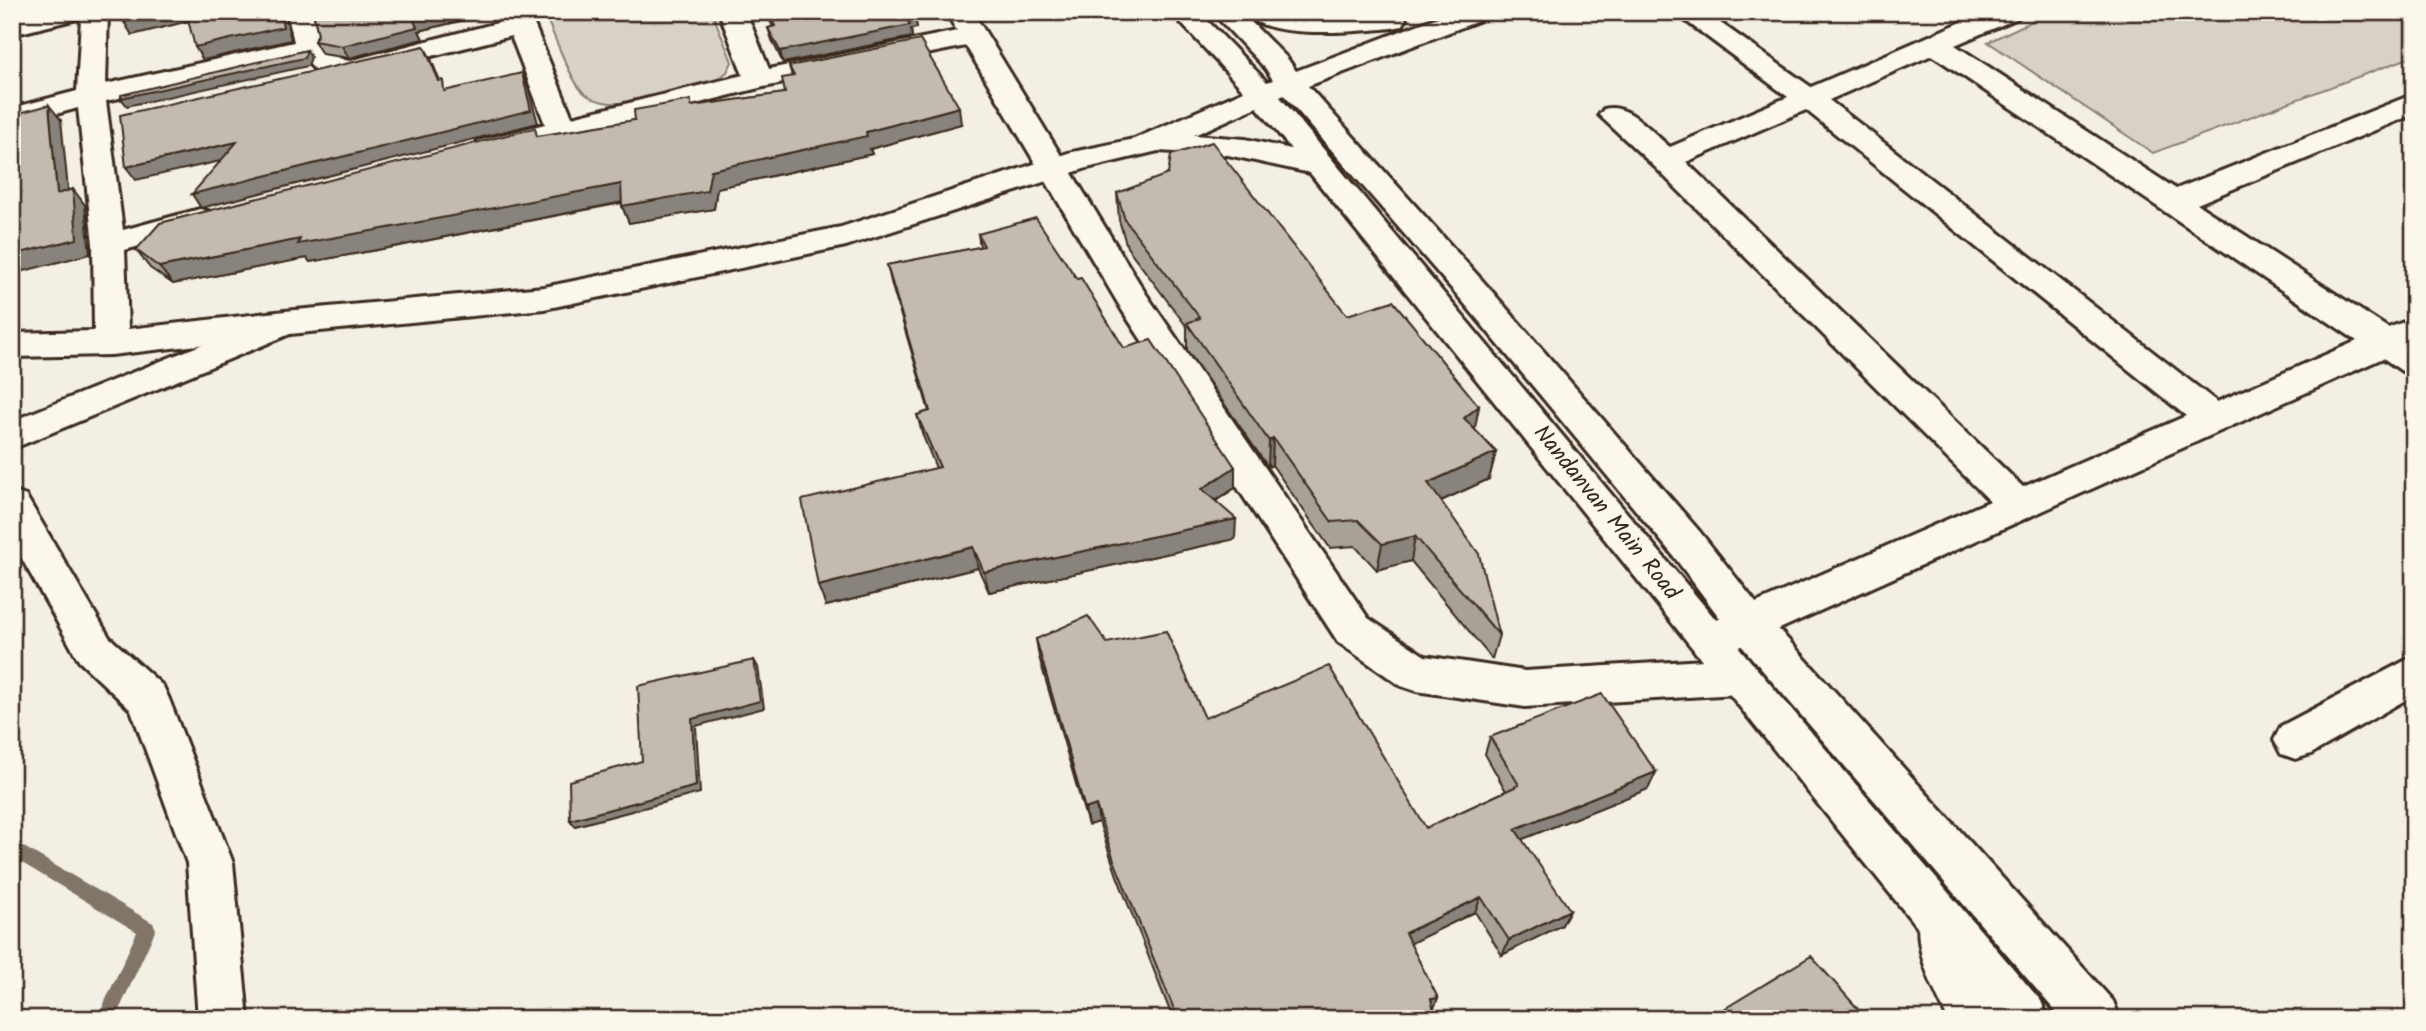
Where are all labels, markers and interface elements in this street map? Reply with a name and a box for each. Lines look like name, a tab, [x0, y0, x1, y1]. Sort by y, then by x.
street label: Nandanvan Main Road	[1524, 417, 1689, 609]

